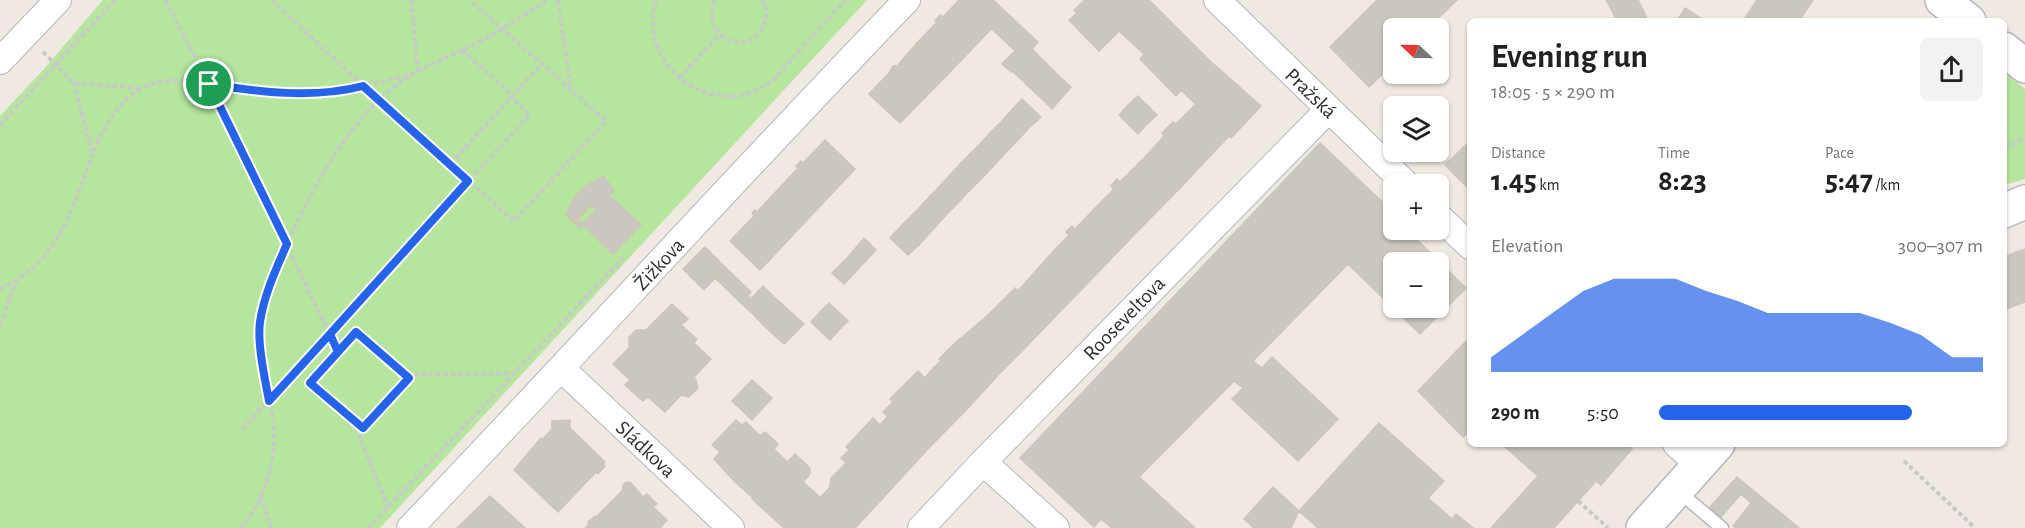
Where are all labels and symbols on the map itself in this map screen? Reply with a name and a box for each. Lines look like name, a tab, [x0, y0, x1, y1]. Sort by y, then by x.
north arrow	[1383, 18, 1449, 84]
pin	[183, 58, 234, 109]
street label: Pražská	[1281, 64, 1341, 123]
street label: Žižkova	[629, 233, 689, 294]
street label: Rooseveltova	[1080, 272, 1169, 364]
street label: Sládkova	[612, 417, 680, 482]

